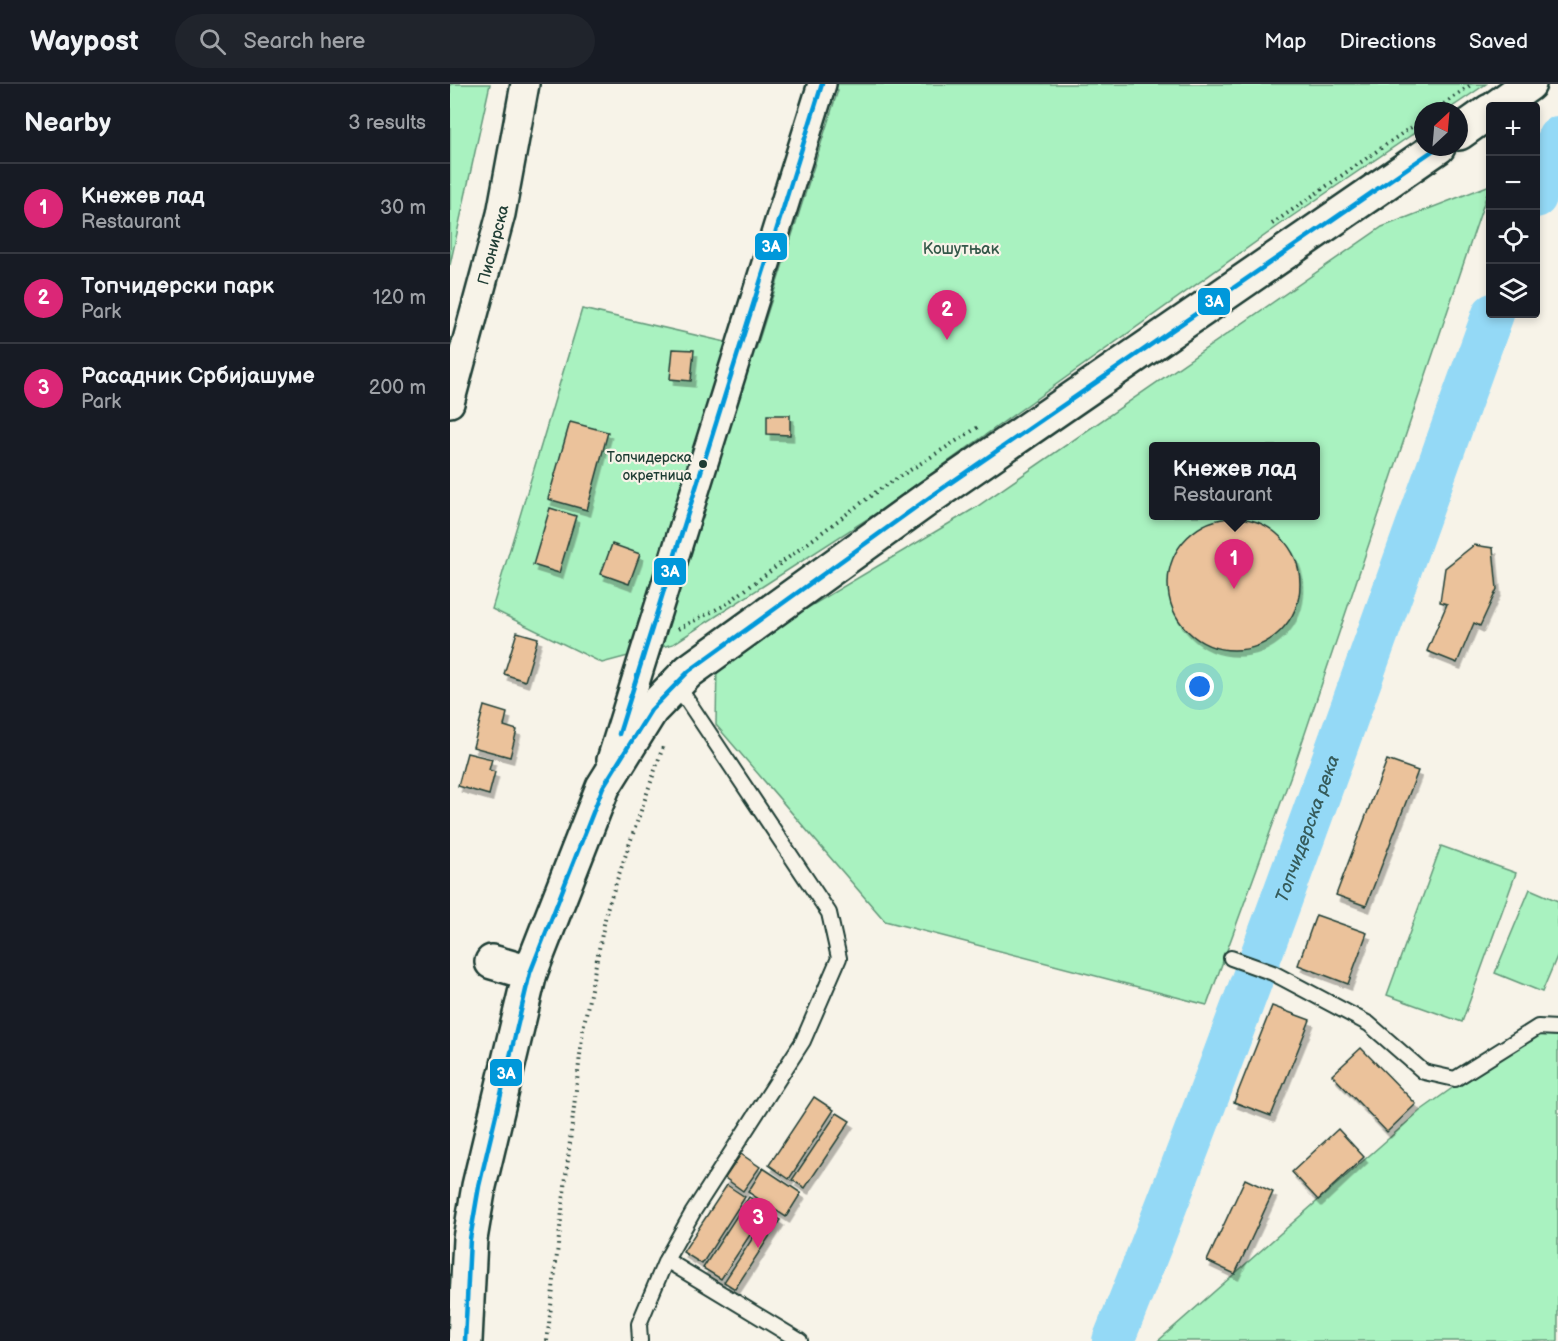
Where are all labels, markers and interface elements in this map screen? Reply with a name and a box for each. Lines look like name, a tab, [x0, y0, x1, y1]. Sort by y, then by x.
search box	[175, 14, 595, 68]
text: Waypost	[30, 25, 139, 58]
icon: search	[196, 25, 229, 58]
text: Search here	[244, 28, 365, 55]
text: Map	[1264, 29, 1307, 54]
text: Directions	[1340, 29, 1436, 54]
text: Saved	[1469, 29, 1528, 54]
north arrow	[1414, 102, 1468, 156]
map controls	[1486, 102, 1540, 318]
button: +	[1486, 102, 1540, 156]
text: Nearby	[24, 108, 111, 139]
text: 3 results	[348, 111, 426, 135]
button: −	[1486, 156, 1540, 210]
text: Кнежев лад	[81, 183, 204, 210]
text: 1	[39, 196, 48, 220]
text: 30 m	[380, 196, 426, 220]
street label: Пионирска	[474, 203, 514, 287]
text: Restaurant	[81, 210, 181, 234]
button: locate	[1486, 210, 1540, 264]
line badge: 3A	[754, 232, 788, 261]
text: 3A	[761, 238, 781, 257]
park label: Кошутњак	[923, 240, 1000, 259]
button: layers	[1486, 264, 1540, 318]
text: Топчидерски парк	[81, 273, 274, 300]
text: 2	[38, 286, 49, 310]
text: 120 m	[373, 286, 426, 310]
line badge: 3A	[1197, 287, 1231, 316]
pin: 2	[928, 290, 966, 340]
text: 3A	[1204, 293, 1224, 312]
text: Park	[81, 300, 121, 324]
text: Расадник Србијашуме	[81, 363, 315, 390]
text: 3	[38, 376, 49, 400]
text: 200 m	[369, 376, 426, 400]
text: Park	[81, 390, 121, 414]
popup	[1149, 442, 1320, 520]
place label: Топчидерска окретница	[607, 449, 693, 484]
text: Кнежев лад	[1173, 456, 1296, 483]
marker: Топчидерска окретница	[697, 458, 709, 470]
text: Restaurant	[1173, 483, 1272, 507]
pin: 1	[1214, 540, 1254, 589]
line badge: 3A	[653, 557, 687, 586]
text: 3A	[660, 563, 680, 582]
your location	[1185, 672, 1214, 701]
water label: Топчидерска река	[1271, 752, 1344, 905]
line badge: 3A	[489, 1058, 523, 1087]
text: 3A	[496, 1065, 516, 1084]
pin: 3	[738, 1198, 778, 1248]

